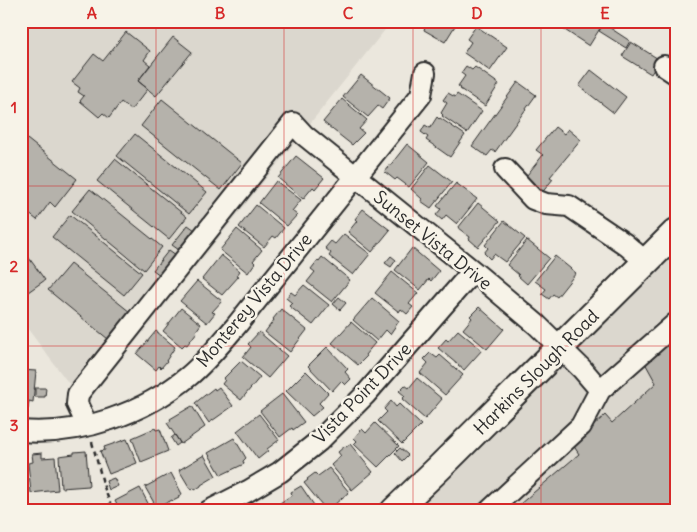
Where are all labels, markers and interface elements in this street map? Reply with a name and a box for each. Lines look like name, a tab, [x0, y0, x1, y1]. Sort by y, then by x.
text: A	[87, 3, 97, 23]
text: B	[215, 3, 226, 23]
text: C	[343, 3, 354, 23]
text: D	[471, 3, 483, 23]
text: E	[600, 3, 610, 23]
text: 1	[11, 97, 17, 117]
street label: Sunset Vista Drive	[369, 185, 497, 295]
street label: Monterey Vista Drive	[191, 228, 317, 372]
text: 2	[10, 256, 19, 276]
street label: Harkins Slough Road	[468, 304, 604, 440]
street label: Vista Point Drive	[308, 338, 416, 448]
text: 3	[9, 415, 19, 435]

